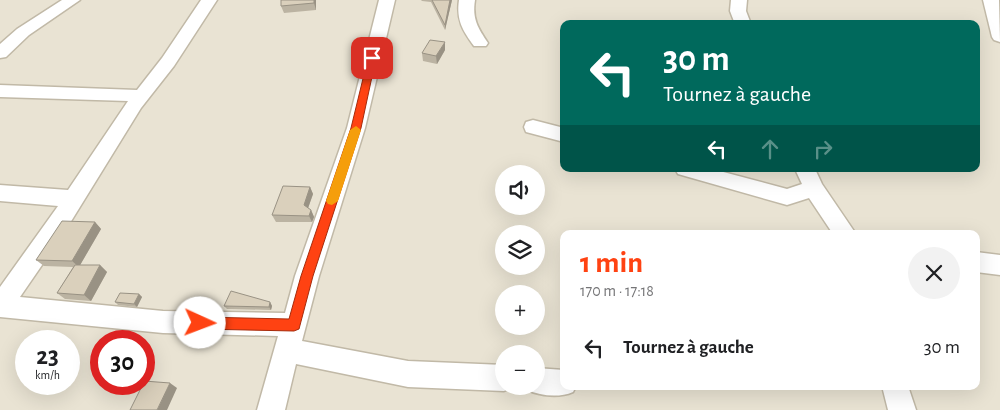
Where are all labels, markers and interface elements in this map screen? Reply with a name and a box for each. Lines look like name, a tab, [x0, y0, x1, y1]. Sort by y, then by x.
pin	[351, 37, 393, 79]
icon: left	[580, 40, 645, 105]
text: 30 m	[663, 42, 730, 77]
icon: arrive	[358, 44, 386, 72]
text: Tournez à gauche	[663, 83, 811, 105]
icon: left	[703, 135, 731, 163]
icon: ahead	[756, 135, 784, 163]
icon: right	[809, 135, 837, 163]
map controls	[495, 165, 545, 395]
button: sound	[495, 165, 545, 215]
button: layers	[495, 225, 545, 275]
button: close	[908, 247, 960, 299]
text: 1 min	[580, 248, 643, 278]
text: 170 m · 17:18	[580, 283, 654, 299]
button: +	[495, 285, 545, 335]
position arrow	[173, 296, 225, 348]
speed limit sign: 30	[90, 330, 155, 395]
icon: left	[580, 334, 608, 362]
text: Tournez à gauche	[623, 338, 754, 357]
text: 30 m	[924, 338, 960, 357]
text: 23	[36, 344, 59, 369]
button: −	[495, 345, 545, 395]
text: km/h	[35, 369, 60, 381]

